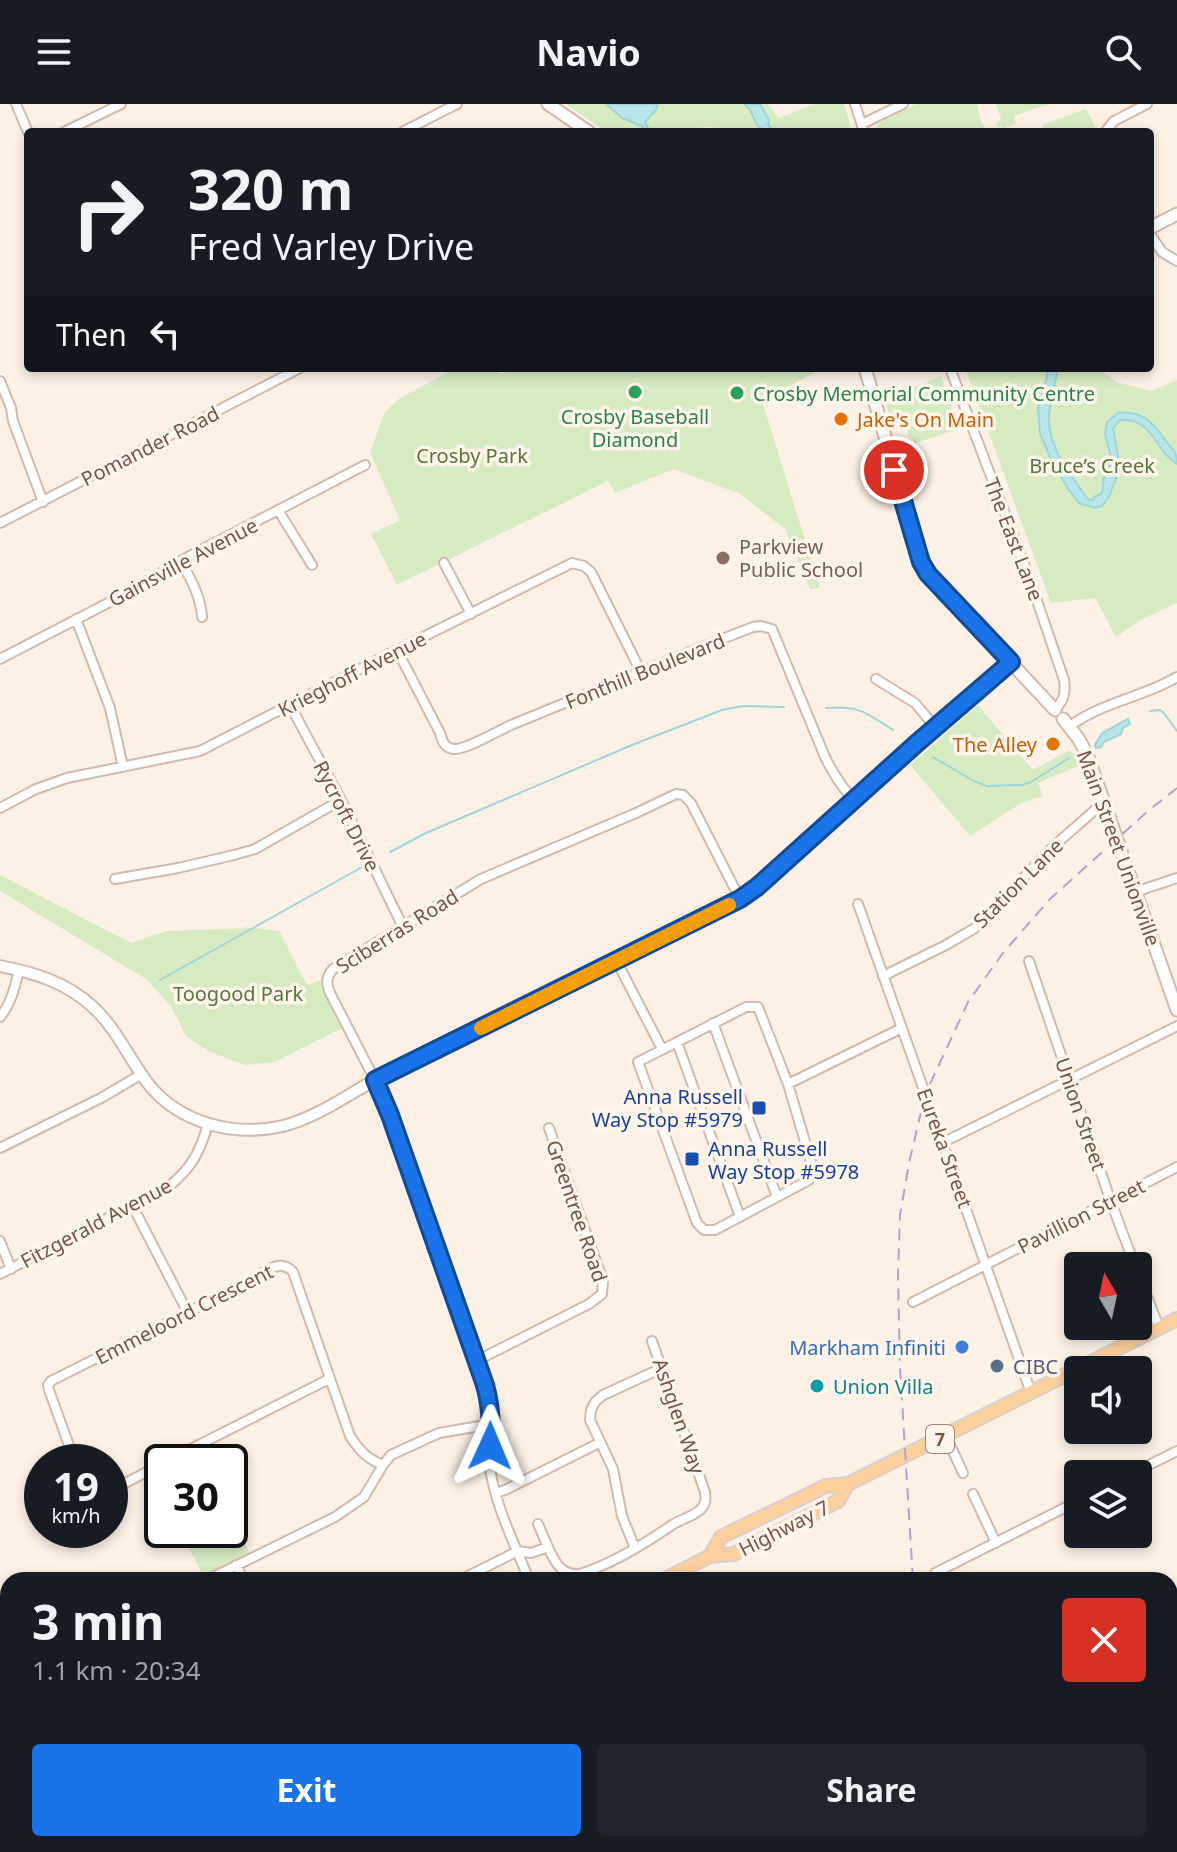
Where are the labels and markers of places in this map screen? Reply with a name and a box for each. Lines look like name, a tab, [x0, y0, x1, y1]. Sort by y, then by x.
place label: Crosby Memorial Community Centre	[753, 380, 1095, 407]
marker: Crosby Baseball Diamond	[626, 383, 644, 401]
marker: Crosby Memorial Community Centre	[728, 384, 746, 402]
place label: Crosby Baseball Diamond	[561, 403, 709, 453]
place label: Jake's On Main	[855, 406, 994, 433]
marker: Jake's On Main	[832, 410, 850, 428]
pin	[860, 436, 928, 504]
place label: Parkview Public School	[739, 533, 863, 583]
marker: Parkview Public School	[714, 549, 732, 567]
place label: The Alley	[953, 731, 1038, 758]
marker: The Alley	[1044, 735, 1062, 753]
place label: Anna Russell Way Stop #5979	[592, 1083, 743, 1133]
marker: Anna Russell Way Stop #5979	[750, 1099, 768, 1117]
place label: Anna Russell Way Stop #5978	[708, 1135, 859, 1185]
marker: Anna Russell Way Stop #5978	[683, 1150, 701, 1168]
place label: Markham Infiniti	[789, 1334, 946, 1361]
marker: Markham Infiniti	[953, 1338, 971, 1356]
place label: CIBC	[1013, 1353, 1058, 1380]
marker: CIBC	[988, 1357, 1006, 1375]
place label: Union Villa	[833, 1373, 934, 1400]
marker: Union Villa	[808, 1377, 826, 1395]

